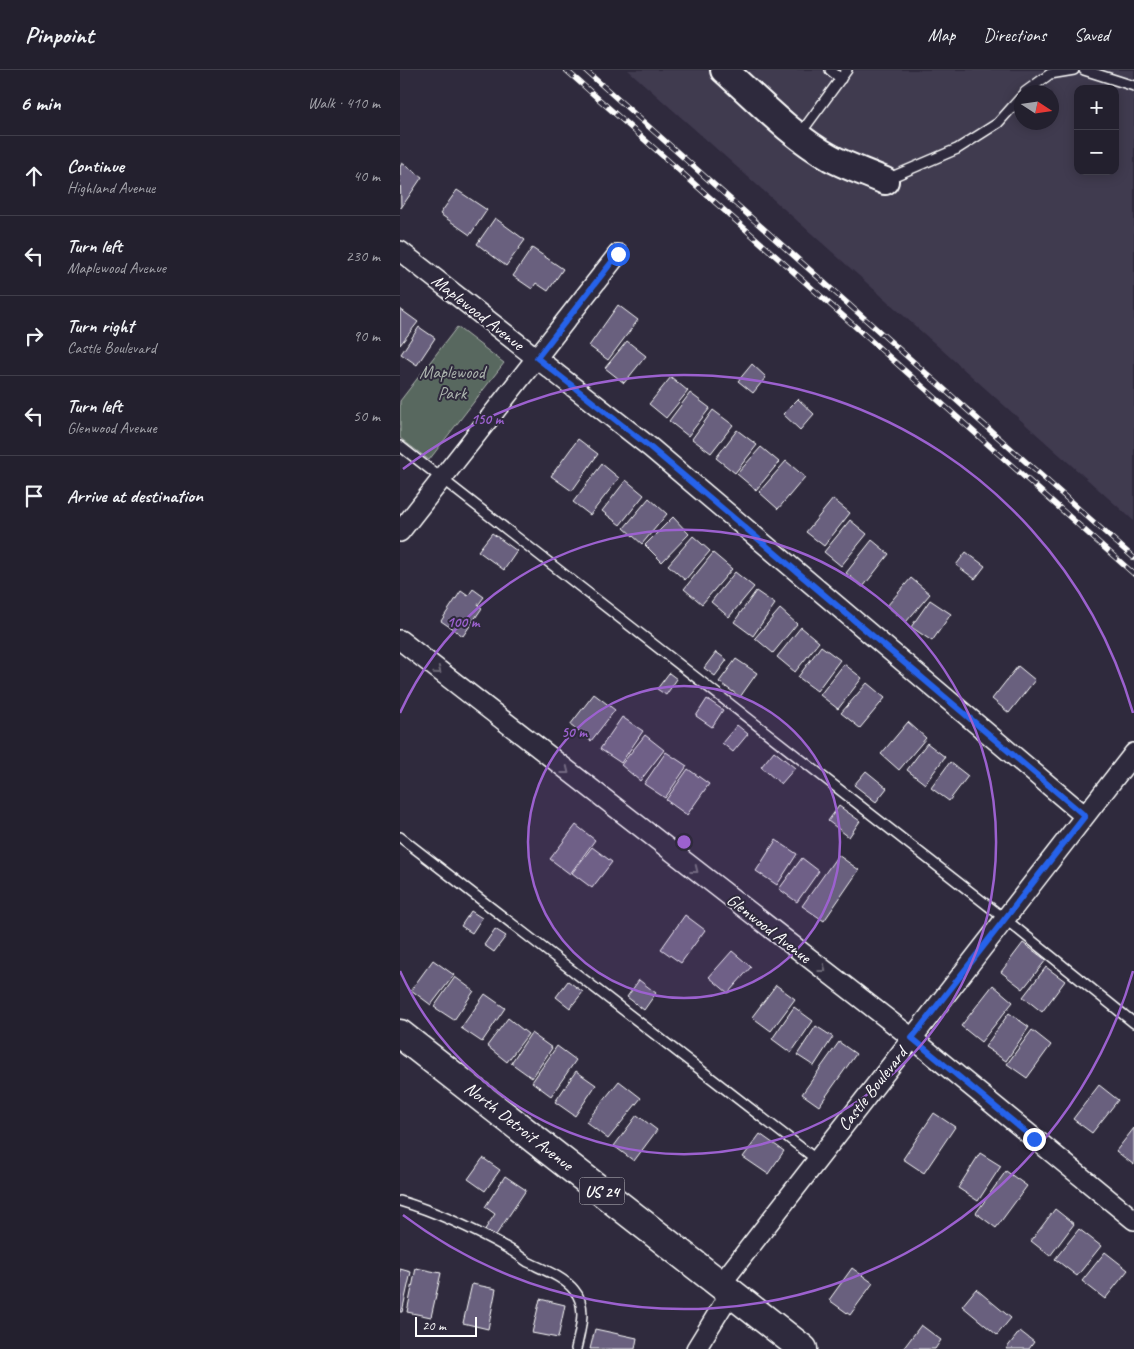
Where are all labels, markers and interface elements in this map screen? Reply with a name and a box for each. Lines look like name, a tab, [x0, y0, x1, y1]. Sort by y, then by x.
text: Pinpoint	[25, 20, 94, 50]
text: Map	[928, 24, 955, 46]
text: Directions	[983, 24, 1046, 46]
text: Saved	[1074, 24, 1109, 46]
north arrow	[1014, 85, 1059, 130]
map controls	[1074, 85, 1119, 175]
button: +	[1074, 85, 1119, 130]
text: 6 min	[20, 90, 61, 116]
text: Walk · 410 m	[308, 93, 380, 113]
button: −	[1074, 130, 1119, 175]
text: Continue	[67, 154, 124, 178]
icon: ahead	[20, 162, 48, 190]
text: 40 m	[353, 166, 380, 186]
text: Highland Avenue	[67, 178, 155, 198]
text: Turn left	[67, 234, 122, 258]
icon: left	[20, 242, 48, 270]
route start	[607, 243, 630, 266]
text: 230 m	[346, 246, 380, 266]
text: Maplewood Avenue	[67, 258, 166, 278]
street label: Maplewood Avenue	[427, 269, 530, 356]
text: Turn right	[67, 314, 134, 338]
icon: right	[20, 322, 48, 350]
text: 90 m	[353, 326, 380, 346]
text: Castle Boulevard	[67, 338, 156, 358]
park label: Maplewood Park	[419, 361, 488, 404]
text: Turn left	[67, 394, 122, 418]
icon: left	[20, 402, 48, 430]
text: 50 m	[353, 406, 380, 426]
text: 150 m	[471, 410, 505, 429]
text: Glenwood Avenue	[67, 418, 157, 438]
icon: arrive	[20, 482, 48, 510]
text: Arrive at destination	[67, 484, 203, 508]
text: 100 m	[447, 613, 481, 632]
one-way arrow	[432, 665, 441, 673]
text: 50 m	[561, 723, 588, 742]
one-way arrow	[560, 765, 569, 773]
centre of rings	[675, 833, 693, 851]
one-way arrow	[689, 865, 698, 873]
street label: Glenwood Avenue	[722, 888, 816, 968]
one-way arrow	[817, 964, 826, 972]
street label: Castle Boulevard	[833, 1041, 913, 1135]
street label: North Detroit Avenue	[460, 1077, 579, 1176]
route end	[1023, 1128, 1046, 1151]
road number: US 24	[580, 1178, 624, 1204]
scale bar	[415, 1314, 478, 1337]
text: 20 m	[422, 1317, 446, 1334]

